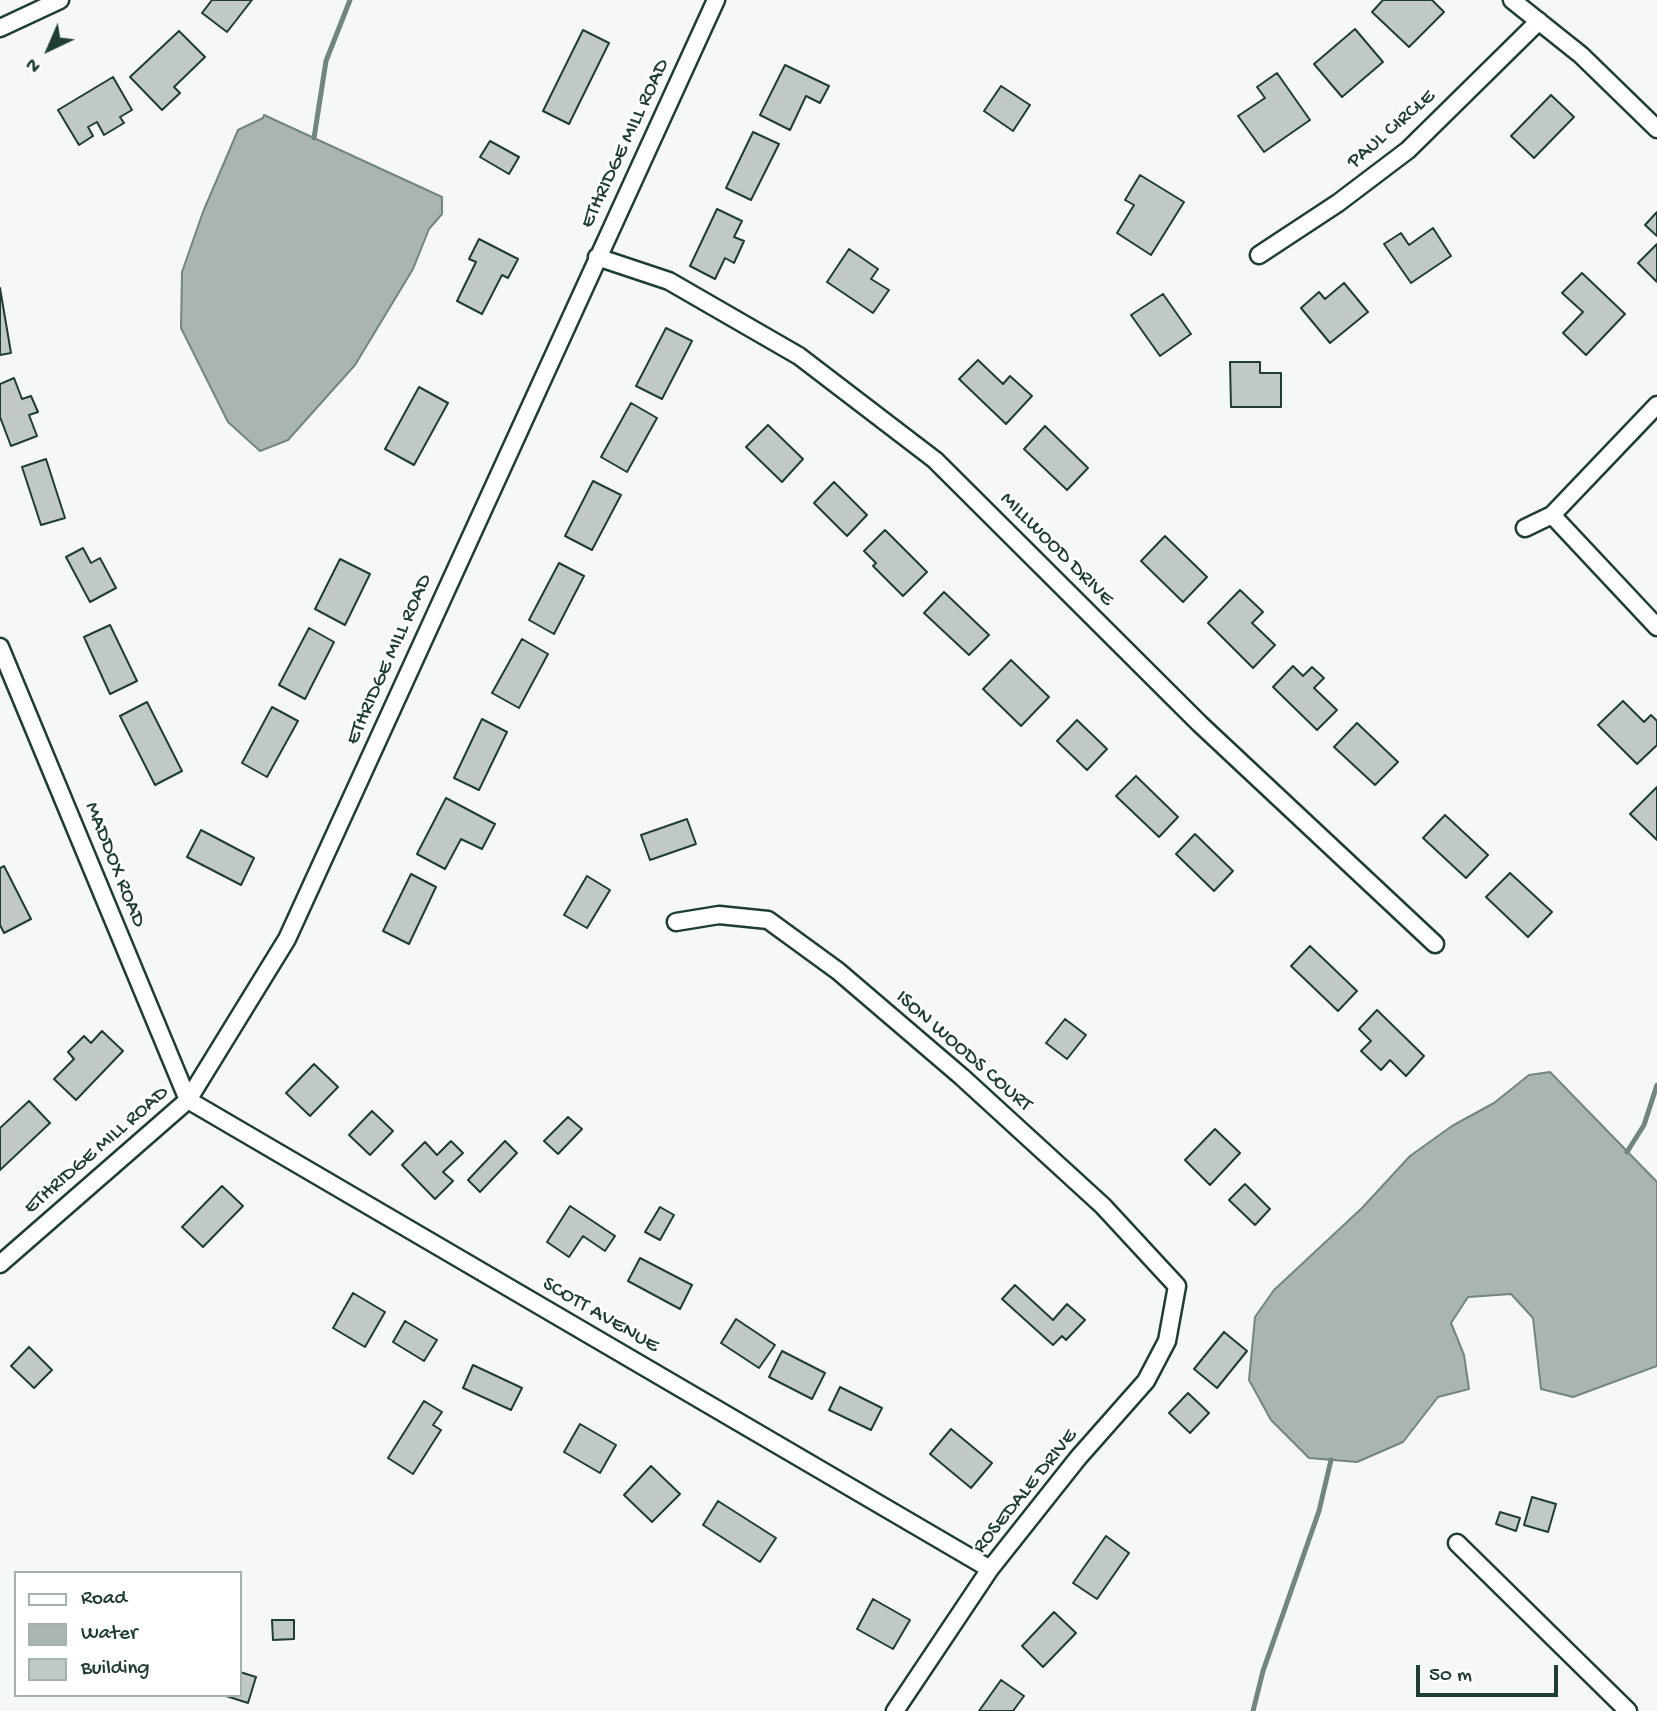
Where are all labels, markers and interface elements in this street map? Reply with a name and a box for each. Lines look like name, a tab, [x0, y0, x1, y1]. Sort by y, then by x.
north arrow	[14, 14, 84, 84]
text: N	[22, 52, 47, 77]
street label: ETHRIDGE MILL ROAD	[576, 55, 676, 233]
street label: PAUL CIRCLE	[1343, 85, 1441, 175]
street label: MILLWOOD DRIVE	[994, 488, 1118, 612]
street label: ETHRIDGE MILL ROAD	[341, 571, 439, 749]
street label: MADDOX ROAD	[77, 799, 151, 931]
street label: ISON WOODS COURT	[889, 986, 1037, 1118]
street label: ETHRIDGE MILL ROAD	[19, 1081, 175, 1221]
street label: SCOTT AVENUE	[537, 1272, 663, 1360]
street label: ROSEDALE DRIVE	[968, 1425, 1084, 1559]
legend	[14, 1571, 242, 1697]
text: Road	[81, 1587, 127, 1612]
text: Water	[81, 1622, 137, 1647]
scale bar	[1419, 1652, 1561, 1696]
text: Building	[81, 1657, 150, 1682]
text: 50 m	[1429, 1664, 1472, 1689]

